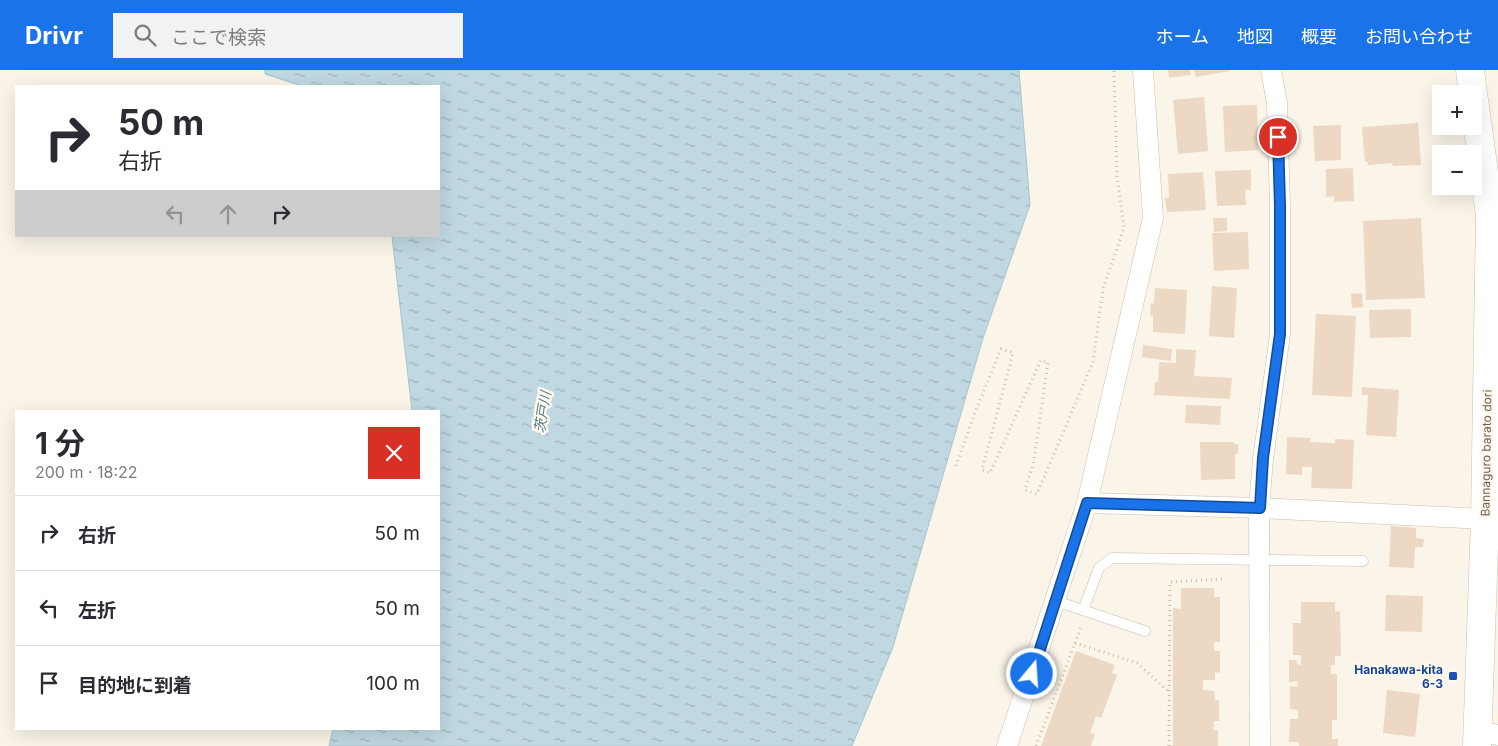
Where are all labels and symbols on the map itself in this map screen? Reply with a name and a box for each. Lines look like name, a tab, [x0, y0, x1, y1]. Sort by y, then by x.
pin	[1257, 116, 1299, 158]
water label: 茨戸川	[530, 388, 554, 434]
street label: Bannaguro barato dori	[1477, 389, 1495, 517]
position arrow	[1005, 647, 1057, 699]
place label: Hanakawa-kita 6-3	[1354, 662, 1443, 691]
marker: Hanakawa-kita 6-3	[1447, 670, 1459, 682]

